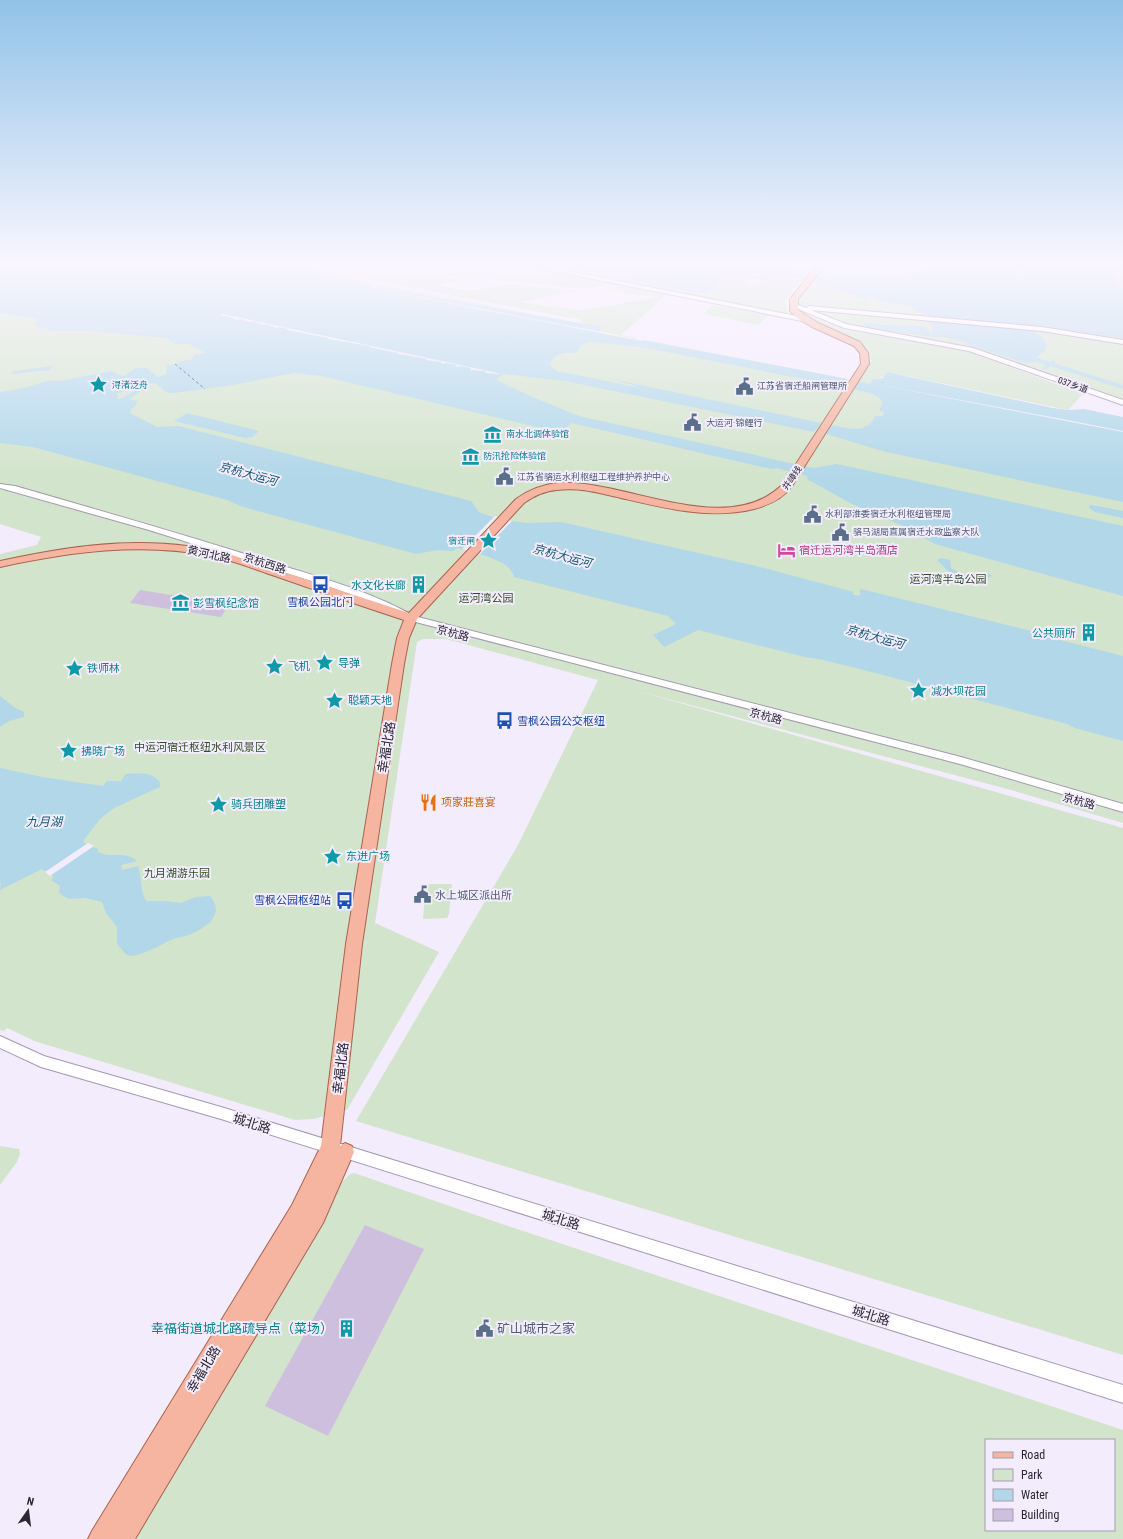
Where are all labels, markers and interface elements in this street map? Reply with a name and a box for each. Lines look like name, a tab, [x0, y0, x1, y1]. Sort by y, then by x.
place icon: 浔渚泛舟	[89, 375, 109, 395]
street label: 037乡道	[1057, 375, 1089, 395]
public building icon: 江苏省宿迁船闸管理所	[734, 376, 754, 396]
place label: 浔渚泛舟	[112, 380, 148, 390]
place label: 江苏省宿迁船闸管理所	[757, 381, 847, 391]
public building icon: 大运河·锦鲤行	[683, 413, 703, 433]
place label: 大运河·锦鲤行	[706, 418, 762, 428]
museum icon: 南水北调体验馆	[483, 424, 503, 444]
place label: 南水北调体验馆	[506, 429, 569, 439]
museum icon: 防汛抢险体验馆	[460, 446, 480, 466]
place label: 防汛抢险体验馆	[483, 450, 546, 461]
water label: 京杭大运河	[217, 459, 281, 489]
street label: 井嶂线	[779, 463, 804, 492]
public building icon: 江苏省骆运水利枢纽工程维护养护中心	[494, 467, 514, 487]
place label: 江苏省骆运水利枢纽工程维护养护中心	[517, 472, 670, 482]
public building icon: 水利部淮委宿迁水利枢纽管理局	[802, 504, 822, 524]
place label: 水利部淮委宿迁水利枢纽管理局	[825, 509, 951, 519]
public building icon: 骆马湖局直属宿迁水政监察大队	[830, 522, 850, 542]
place label: 骆马湖局直属宿迁水政监察大队	[853, 527, 980, 537]
place icon: 宿迁闸	[478, 531, 498, 551]
place label: 宿迁闸	[448, 536, 475, 546]
hotel icon: 宿迁运河湾半岛酒店	[776, 540, 796, 560]
water label: 京杭大运河	[531, 541, 595, 571]
street label: 黄河北路	[186, 544, 232, 565]
place label: 宿迁运河湾半岛酒店	[799, 544, 898, 557]
street label: 京杭西路	[242, 550, 288, 576]
park label: 运河湾半岛公园	[910, 573, 987, 586]
bus stop icon: 雪枫公园北门	[310, 574, 330, 594]
building icon: 水文化长廊	[409, 575, 429, 595]
place label: 水文化长廊	[351, 579, 406, 592]
park label: 运河湾公园	[459, 592, 514, 605]
museum icon: 彭雪枫纪念馆	[170, 593, 190, 613]
place label: 雪枫公园北门	[287, 596, 353, 609]
place label: 彭雪枫纪念馆	[193, 597, 259, 610]
water label: 京杭大运河	[844, 622, 908, 652]
street label: 京杭路	[435, 623, 470, 644]
building icon: 公共厕所	[1079, 623, 1099, 643]
place label: 公共厕所	[1032, 627, 1076, 640]
place icon: 导弹	[315, 653, 335, 673]
place icon: 飞机	[265, 656, 285, 676]
place label: 导弹	[338, 657, 360, 670]
place icon: 铁师林	[64, 658, 84, 678]
place label: 飞机	[288, 660, 310, 673]
place label: 铁师林	[87, 662, 120, 675]
place icon: 减水坝花园	[908, 681, 928, 701]
place label: 减水坝花园	[931, 685, 986, 698]
place icon: 聪颖天地	[325, 690, 345, 710]
place label: 聪颖天地	[348, 694, 392, 707]
street label: 京杭路	[748, 706, 783, 727]
bus stop icon: 雪枫公园公交枢纽	[494, 711, 514, 731]
place label: 雪枫公园公交枢纽	[517, 715, 605, 728]
street label: 幸福北路	[375, 720, 398, 774]
place icon: 拂晓广场	[58, 741, 78, 761]
park label: 中运河宿迁枢纽水利风景区	[134, 741, 266, 754]
place label: 拂晓广场	[81, 745, 125, 758]
street label: 京杭路	[1061, 791, 1097, 812]
restaurant icon: 项家莊喜宴	[418, 792, 438, 812]
place icon: 骑兵团雕塑	[208, 794, 228, 814]
place label: 项家莊喜宴	[441, 796, 496, 809]
place label: 骑兵团雕塑	[231, 798, 286, 811]
water label: 九月湖	[26, 815, 64, 829]
place icon: 东进广场	[323, 846, 343, 866]
place label: 东进广场	[346, 850, 390, 863]
park label: 九月湖游乐园	[144, 867, 210, 880]
public building icon: 水上城区派出所	[412, 885, 432, 905]
place label: 水上城区派出所	[435, 889, 512, 902]
bus stop icon: 雪枫公园枢纽站	[334, 890, 354, 910]
place label: 雪枫公园枢纽站	[254, 894, 331, 907]
street label: 幸福北路	[330, 1041, 351, 1095]
street label: 城北路	[231, 1111, 273, 1136]
street label: 城北路	[540, 1207, 582, 1232]
street label: 城北路	[850, 1303, 892, 1328]
building icon: 幸福街道城北路疏导点（菜场）	[336, 1318, 356, 1338]
public building icon: 矿山城市之家	[474, 1318, 494, 1338]
place label: 幸福街道城北路疏导点（菜场）	[151, 1321, 333, 1336]
place label: 矿山城市之家	[497, 1321, 575, 1336]
street label: 幸福北路	[184, 1343, 223, 1395]
legend	[985, 1439, 1115, 1531]
text: Road	[1021, 1448, 1045, 1462]
text: Park	[1021, 1468, 1043, 1482]
text: Water	[1021, 1488, 1049, 1502]
north arrow	[8, 1491, 48, 1531]
text: N	[25, 1495, 35, 1509]
text: Building	[1021, 1508, 1059, 1522]

